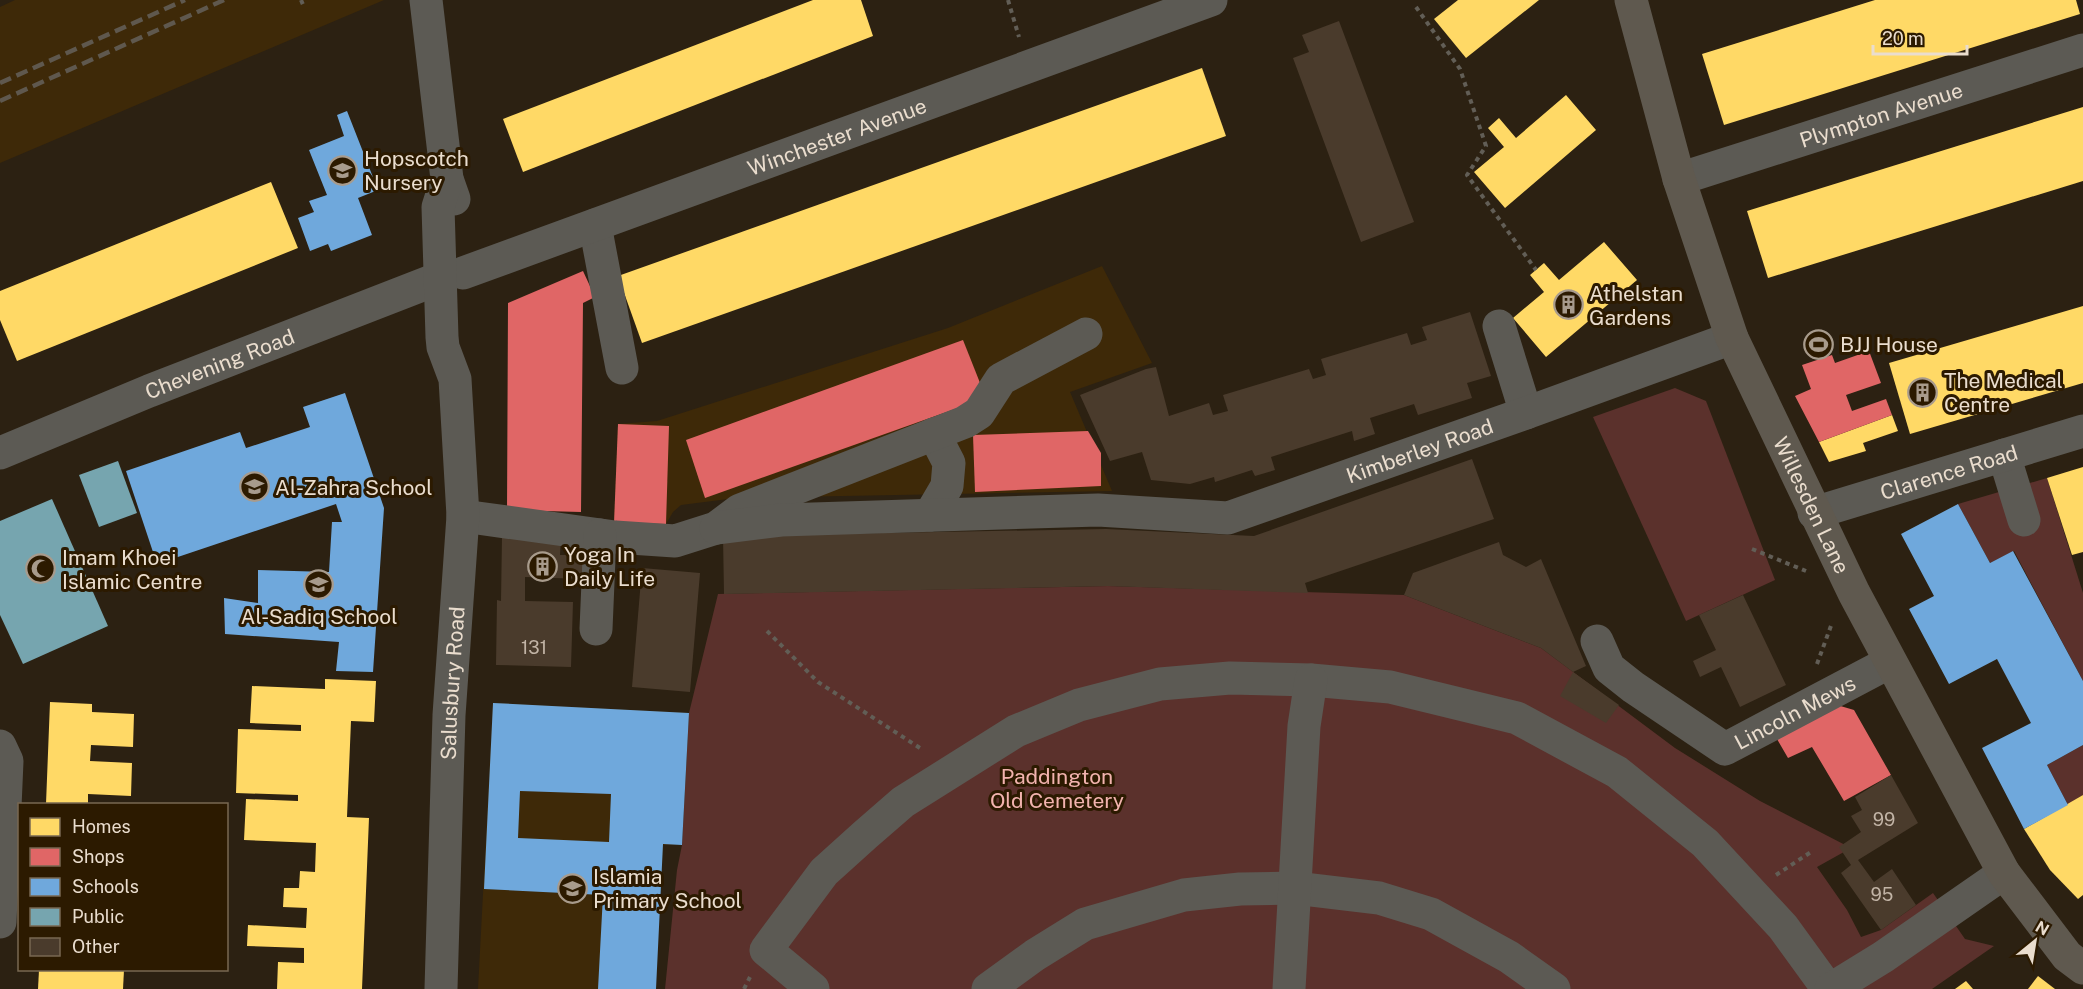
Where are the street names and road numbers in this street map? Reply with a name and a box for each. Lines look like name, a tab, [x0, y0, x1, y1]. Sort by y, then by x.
street label: Plympton Avenue	[1796, 77, 1966, 152]
street label: Winchester Avenue	[744, 93, 930, 181]
street label: Chevening Road	[141, 323, 298, 404]
street label: Kimberley Road	[1343, 413, 1496, 488]
street label: Willesden Lane	[1768, 432, 1855, 577]
street label: Clarence Road	[1877, 439, 2021, 505]
street label: Salusbury Road	[435, 606, 469, 760]
street label: Lincoln Mews	[1730, 670, 1860, 754]

